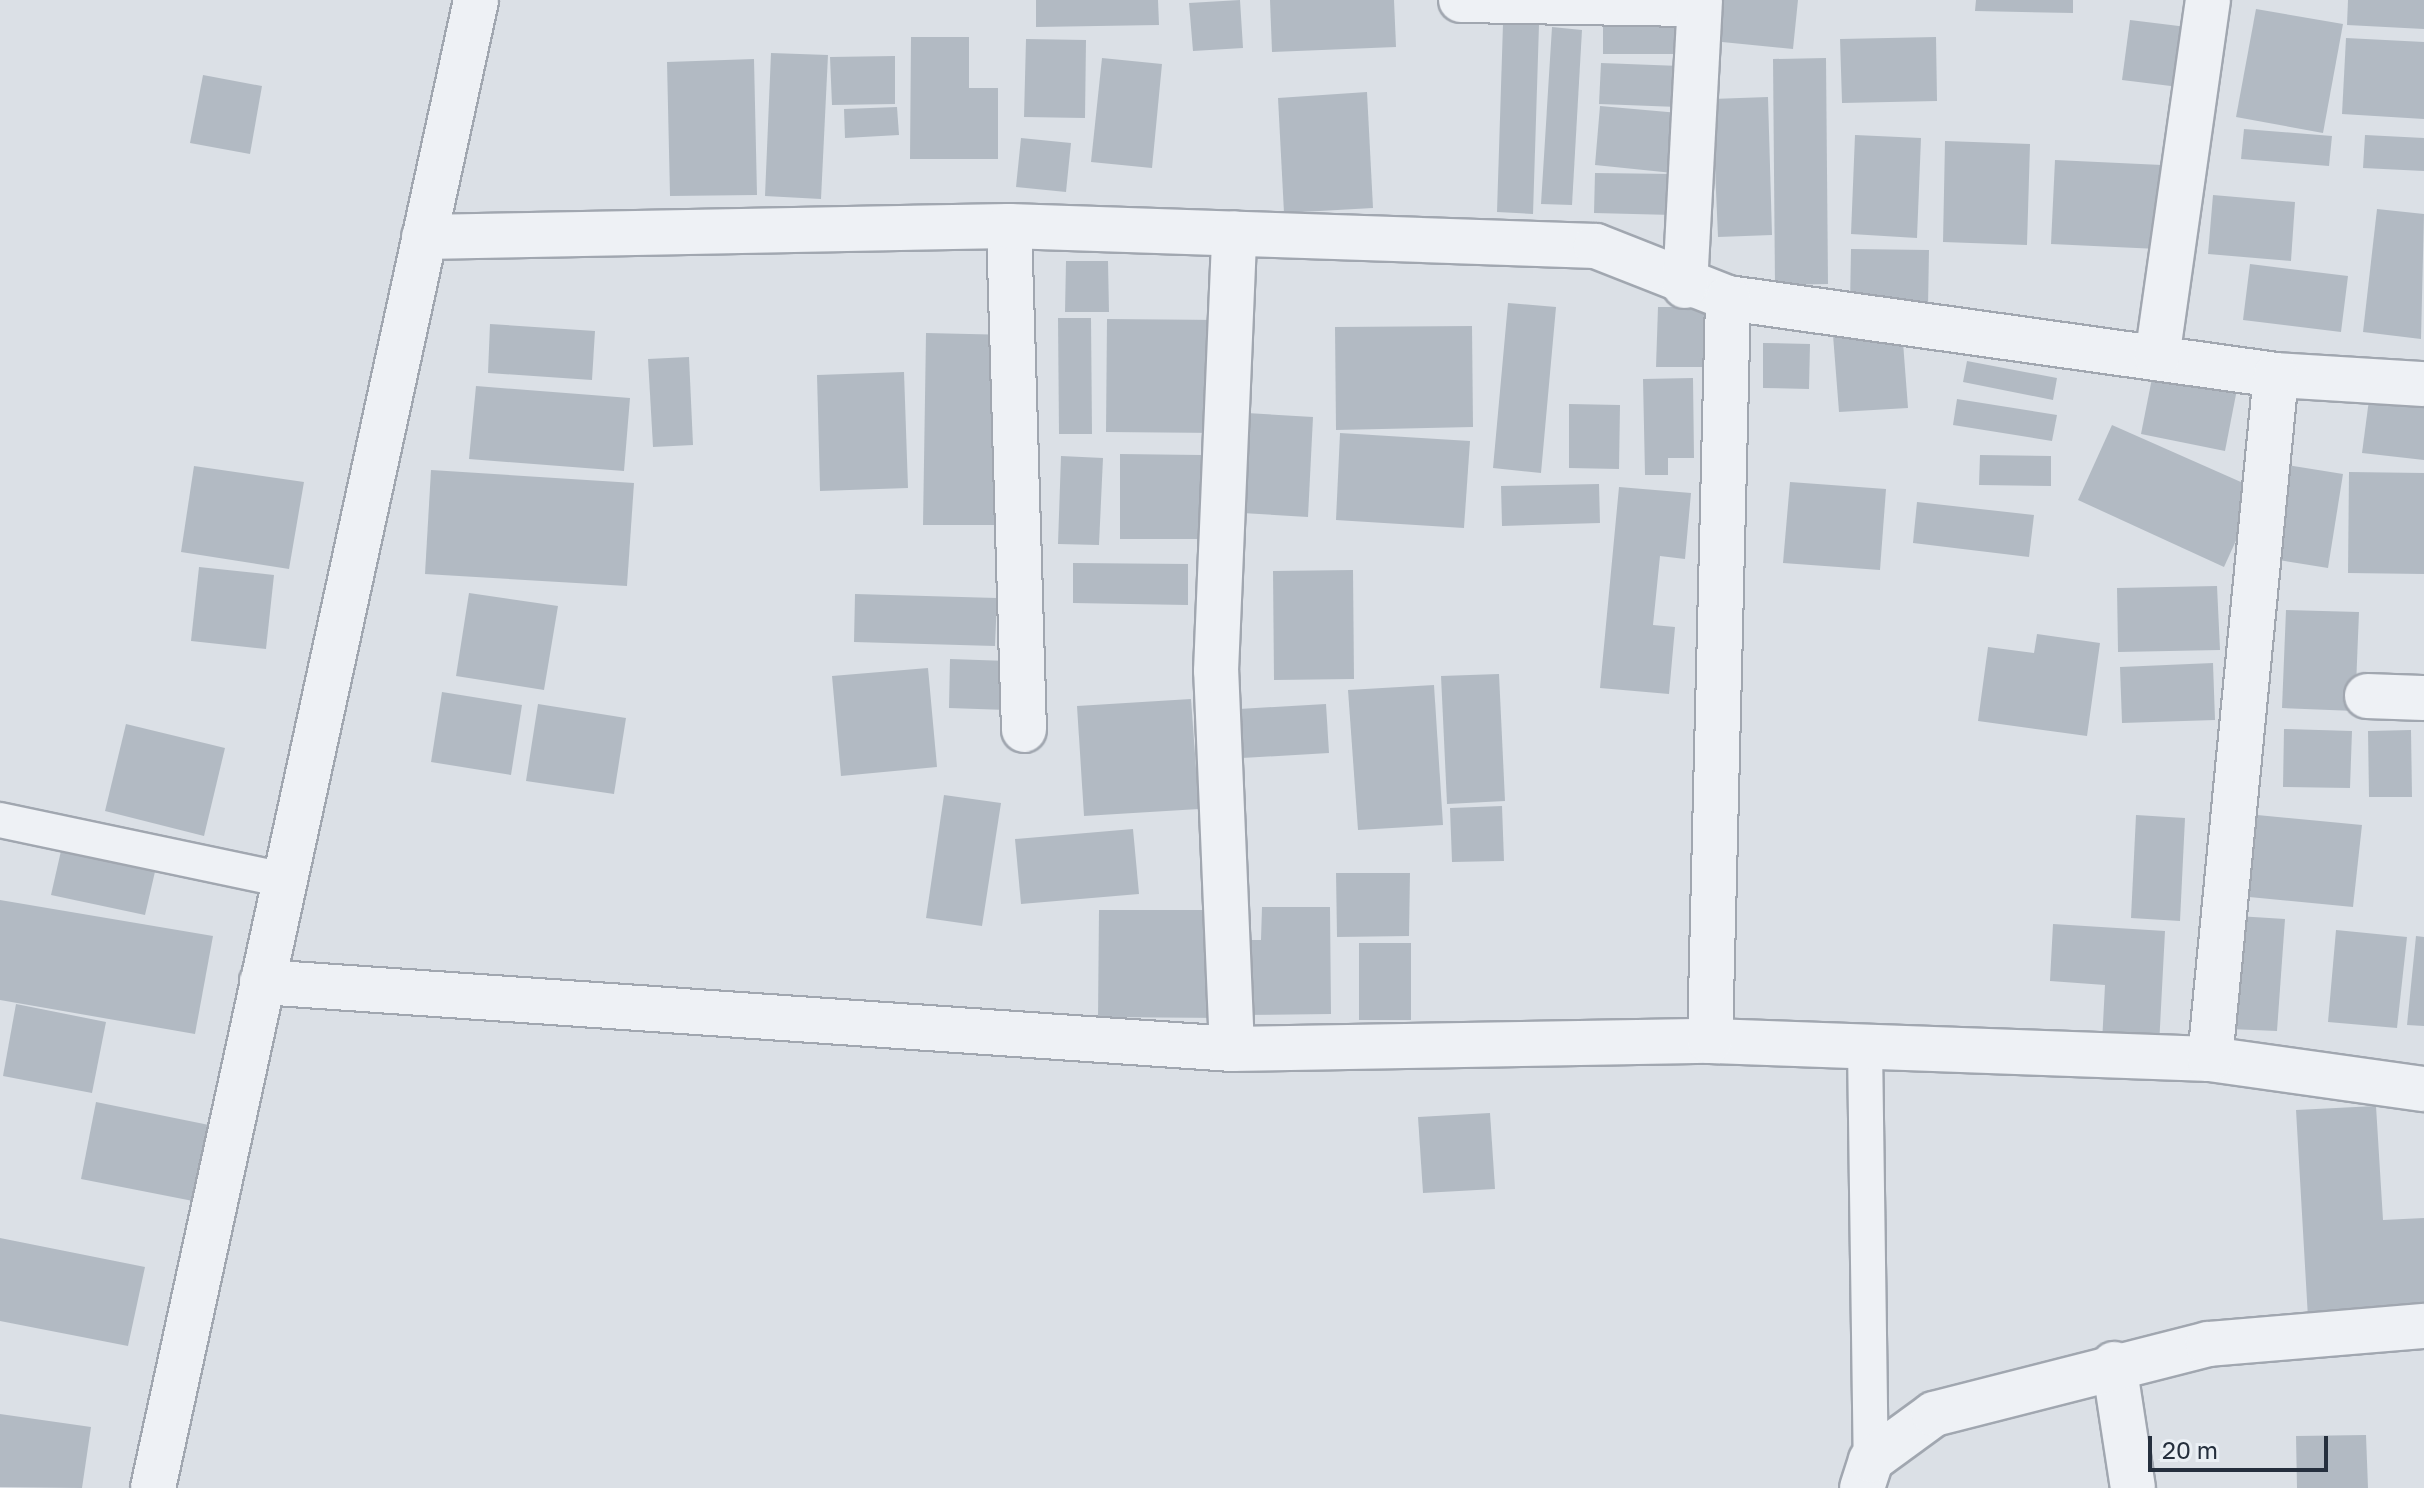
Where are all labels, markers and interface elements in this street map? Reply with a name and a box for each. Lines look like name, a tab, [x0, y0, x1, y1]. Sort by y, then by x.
scale bar	[2152, 1420, 2332, 1470]
text: 20 m	[2162, 1435, 2218, 1464]

